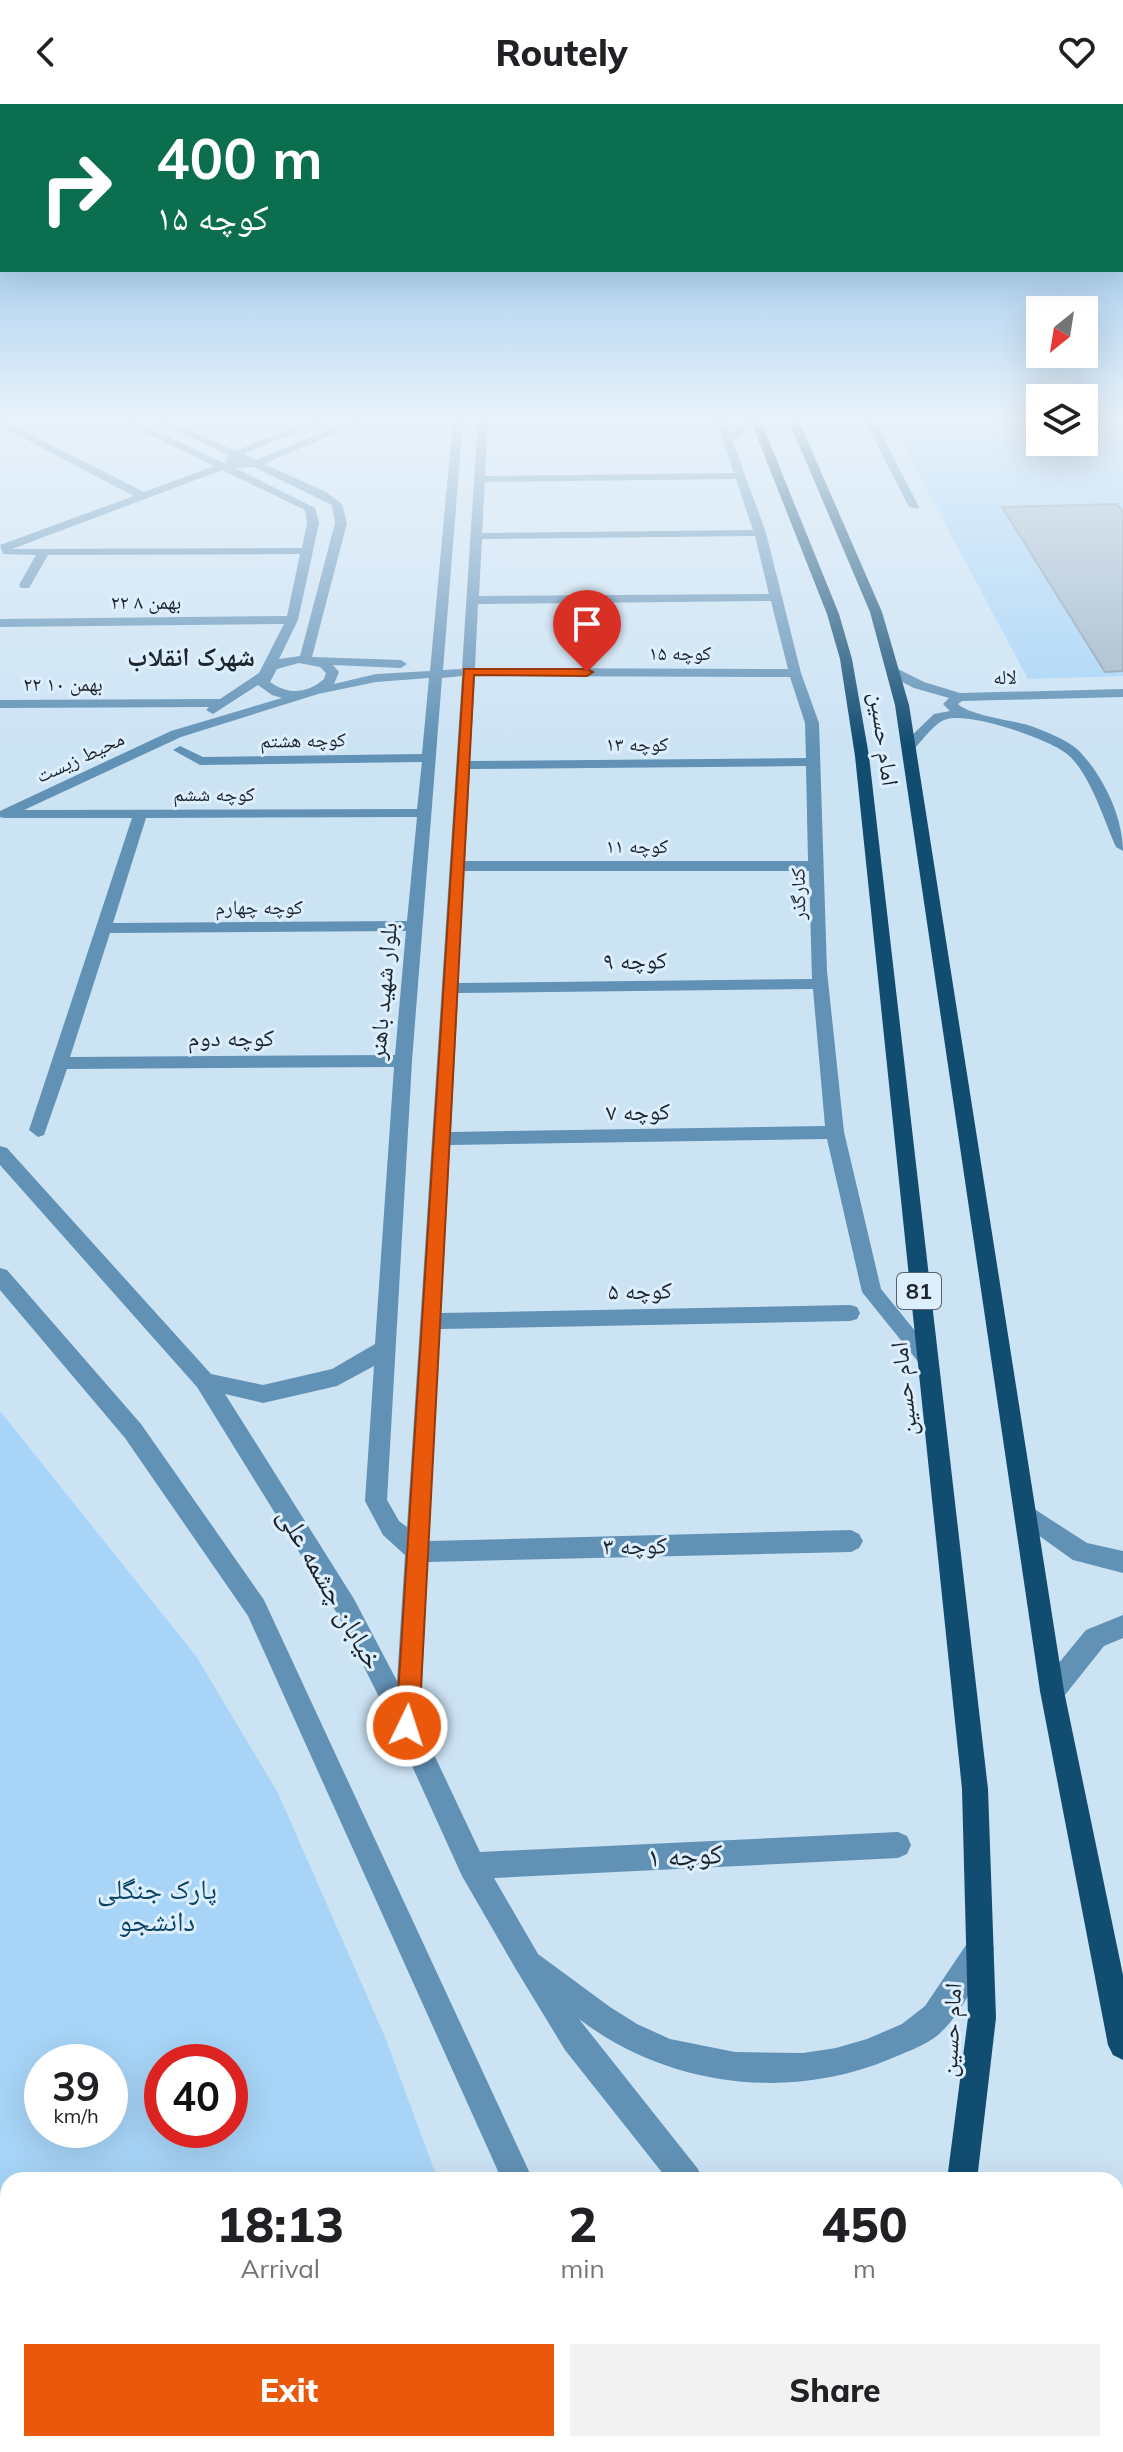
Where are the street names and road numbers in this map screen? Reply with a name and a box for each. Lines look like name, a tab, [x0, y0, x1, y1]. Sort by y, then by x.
street label: ۲۲ بهمن ۸	[111, 589, 181, 614]
street label: کوچه ۱۵	[649, 640, 711, 665]
street label: لاله	[993, 664, 1017, 689]
street label: ۲۲ بهمن ۱۰	[23, 671, 103, 696]
street label: امام حسین	[862, 690, 906, 788]
street label: محیط زیست	[32, 725, 128, 788]
street label: کوچه هشتم	[260, 726, 346, 755]
street label: کوچه ۱۳	[606, 731, 668, 756]
street label: کوچه ششم	[173, 781, 255, 808]
street label: کوچه ۱۱	[606, 833, 668, 858]
street label: کنارگذر	[785, 868, 810, 921]
street label: کوچه چهارم	[215, 894, 303, 921]
street label: بلوار شهید باهنر	[361, 921, 403, 1062]
street label: کوچه ۹	[603, 944, 667, 976]
street label: کوچه دوم	[188, 1022, 274, 1054]
street label: کوچه ۷	[606, 1095, 670, 1127]
road number: 81	[897, 1273, 941, 1309]
street label: کوچه ۵	[608, 1274, 672, 1306]
street label: امام حسین	[883, 1340, 925, 1438]
street label: خیابان چشمه علی	[270, 1500, 392, 1676]
street label: کوچه ۳	[603, 1529, 667, 1561]
street label: کوچه ۱	[647, 1835, 724, 1874]
street label: امام حسین	[933, 1982, 969, 2078]

